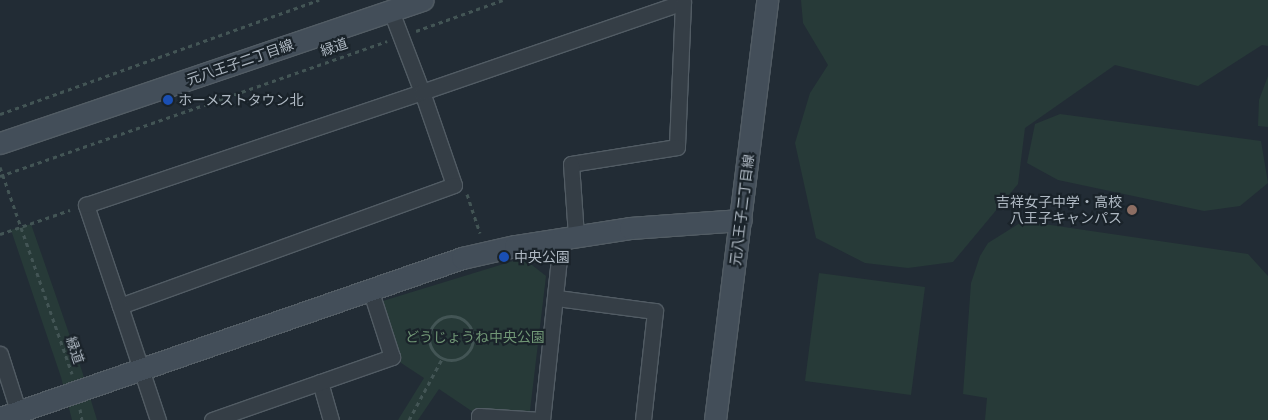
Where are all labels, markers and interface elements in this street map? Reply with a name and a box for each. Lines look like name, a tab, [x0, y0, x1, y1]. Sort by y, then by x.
street label: 緑道	[318, 34, 350, 60]
street label: 元八王子二丁目線	[184, 36, 296, 88]
place label: ホーメストタウン北	[178, 92, 304, 108]
marker: ホーメストタウン北	[162, 94, 174, 106]
street label: 元八王子二丁目線	[727, 153, 757, 267]
place label: 吉祥女子中学・高校 八王子キャンパス	[996, 194, 1122, 226]
marker: 吉祥女子中学・高校 八王子キャンパス	[1126, 204, 1138, 216]
place label: 中央公園	[514, 249, 570, 265]
marker: 中央公園	[498, 251, 510, 263]
park label: どうじょうね中央公園	[405, 329, 545, 345]
street label: 緑道	[62, 334, 88, 366]

